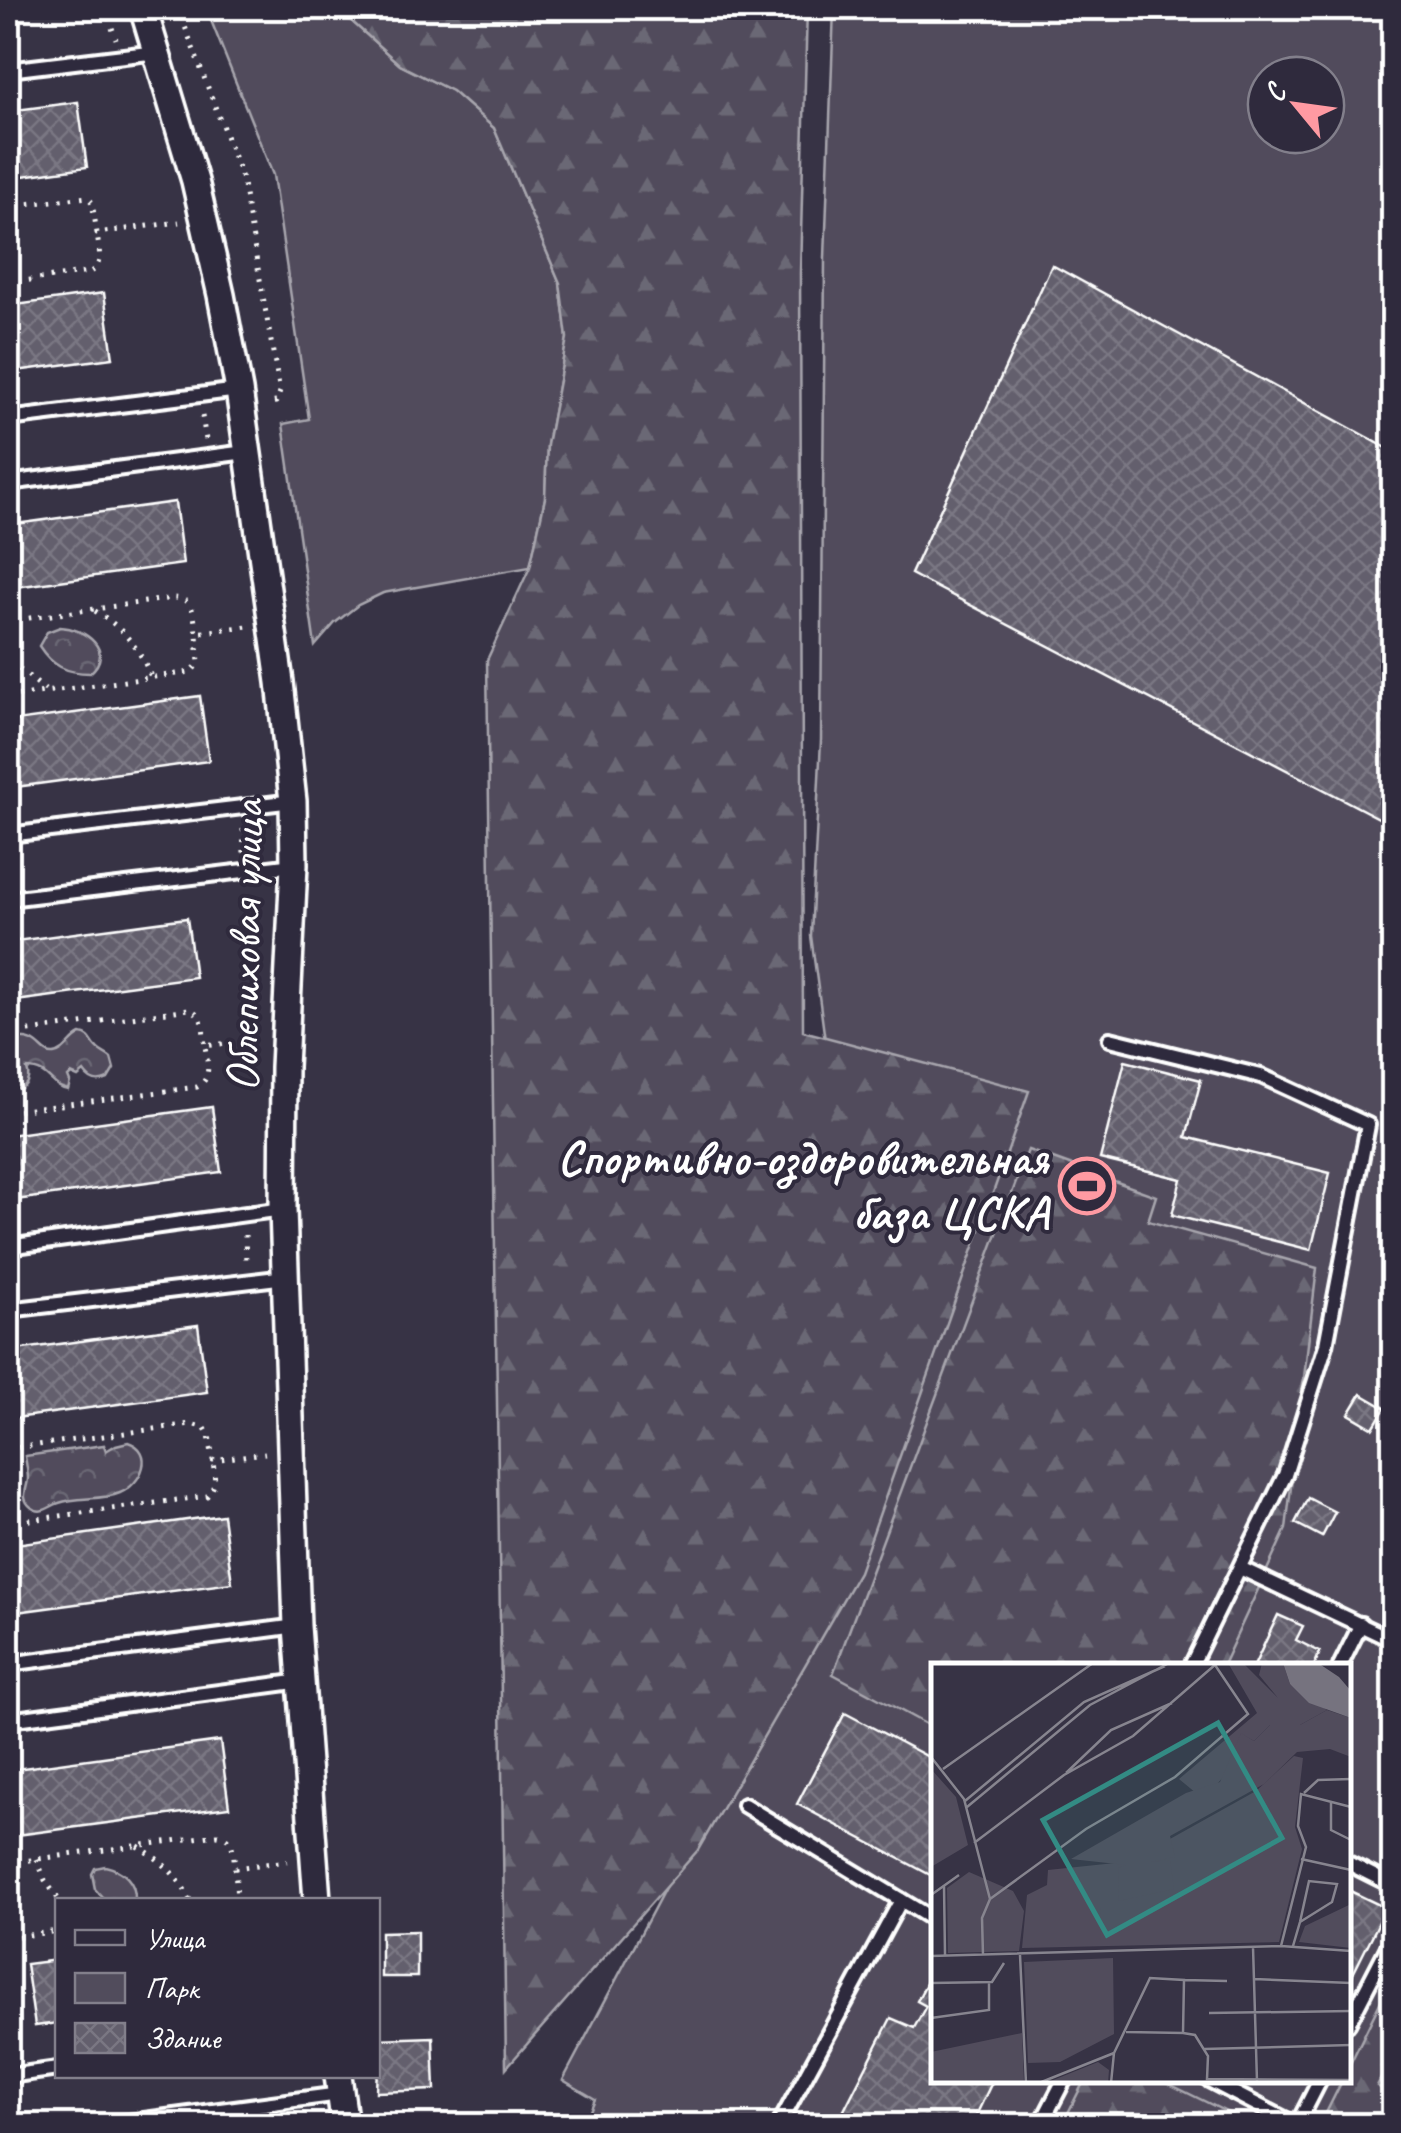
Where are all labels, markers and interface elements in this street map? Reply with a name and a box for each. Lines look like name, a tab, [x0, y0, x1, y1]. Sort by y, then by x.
north arrow	[1246, 55, 1346, 155]
text: С	[1256, 76, 1295, 108]
street label: Облепиховая улица	[211, 797, 277, 1092]
place label: Спортивно-оздоровительная база ЦСКА	[557, 1128, 1051, 1244]
sports icon: Спортивно-оздоровительная база ЦСКА	[1057, 1156, 1117, 1216]
inset map	[931, 1663, 1351, 2083]
legend	[55, 1898, 380, 2078]
text: Улица	[145, 1919, 206, 1957]
text: Парк	[145, 1969, 201, 2007]
text: Здание	[145, 2019, 222, 2057]

